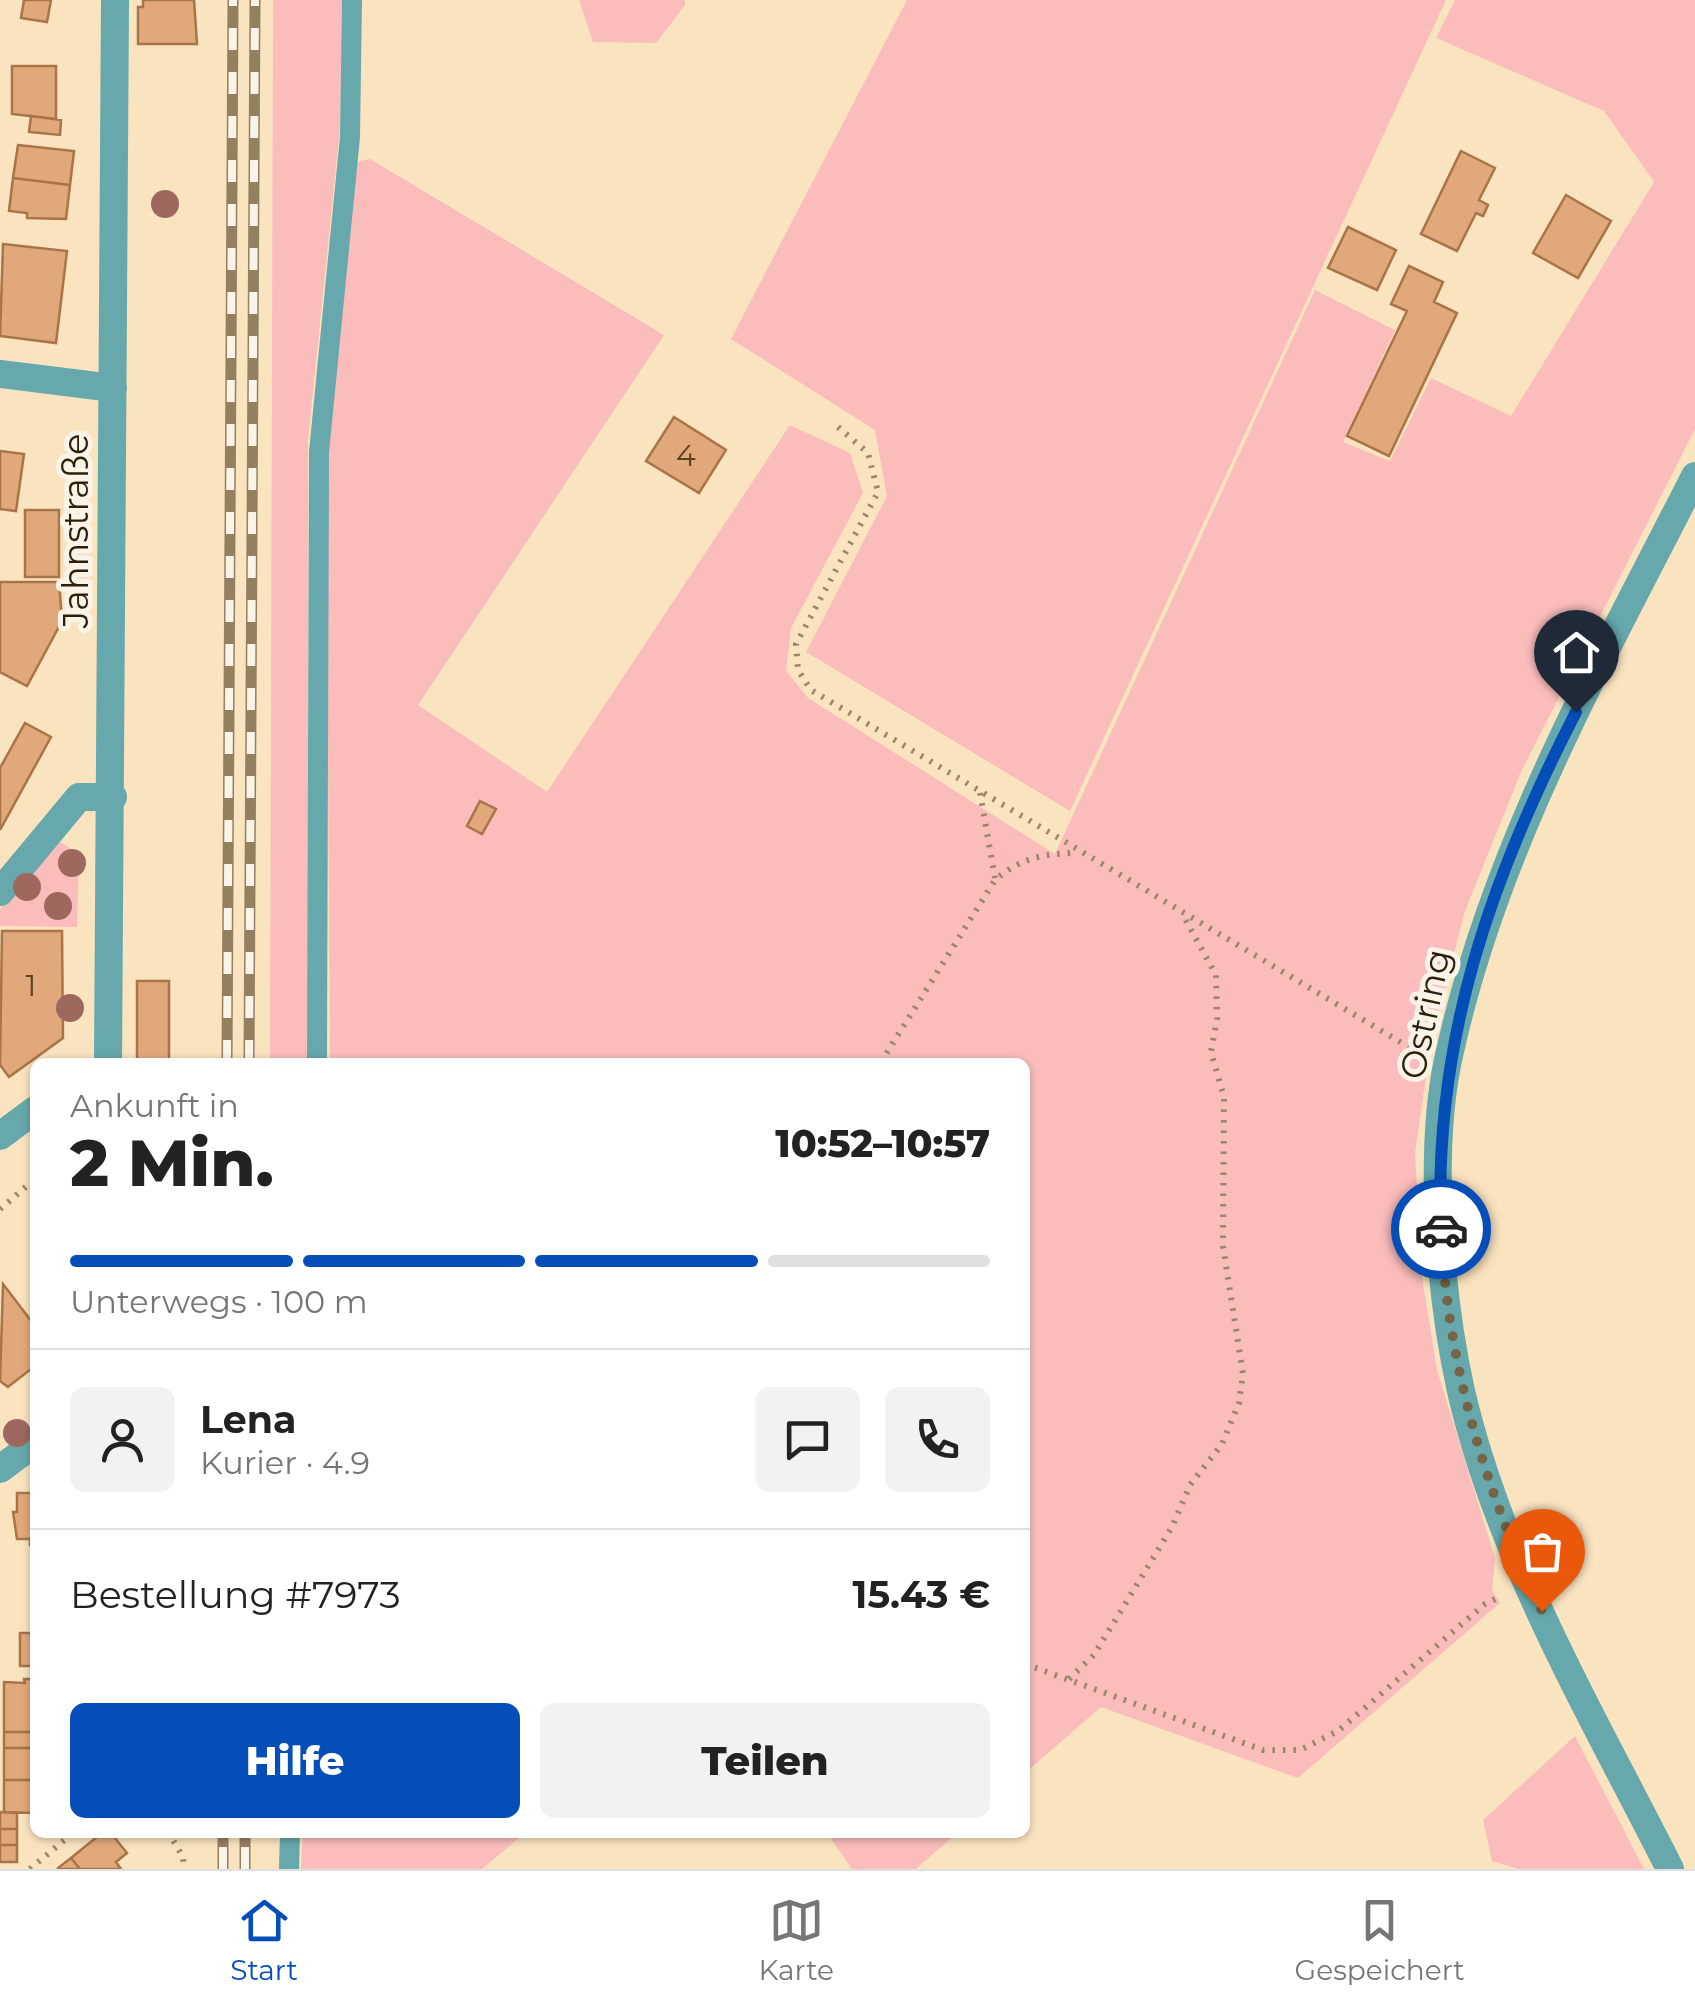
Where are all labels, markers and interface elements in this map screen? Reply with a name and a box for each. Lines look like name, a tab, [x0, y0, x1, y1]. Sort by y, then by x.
street label: Jahnstraße	[54, 434, 97, 629]
house number: 4	[676, 437, 696, 474]
pin	[1534, 610, 1619, 713]
icon: home	[1549, 625, 1604, 680]
street label: Ostring	[1390, 945, 1460, 1083]
house number: 1	[26, 967, 36, 1004]
text: Ankunft in	[70, 1086, 239, 1125]
text: 10:52–10:57	[775, 1120, 990, 1167]
text: 2 Min.	[70, 1123, 274, 1202]
courier	[1391, 1179, 1491, 1279]
icon: car	[1414, 1202, 1469, 1257]
text: Unterwegs · 100 m	[70, 1282, 368, 1321]
button: person	[70, 1387, 175, 1492]
button: chat	[755, 1387, 860, 1492]
button: phone	[885, 1387, 990, 1492]
text: Lena	[200, 1396, 297, 1443]
text: Kurier · 4.9	[200, 1443, 370, 1482]
pin	[1500, 1509, 1585, 1612]
icon: bag	[1515, 1524, 1570, 1579]
text: Bestellung #7973	[70, 1571, 401, 1618]
text: 15.43 €	[853, 1571, 990, 1618]
button: Hilfe	[70, 1703, 520, 1818]
button: Teilen	[540, 1703, 990, 1818]
tab: Start	[230, 1893, 298, 1987]
tab: Karte	[759, 1893, 834, 1987]
tab: Gespeichert	[1295, 1893, 1465, 1987]

